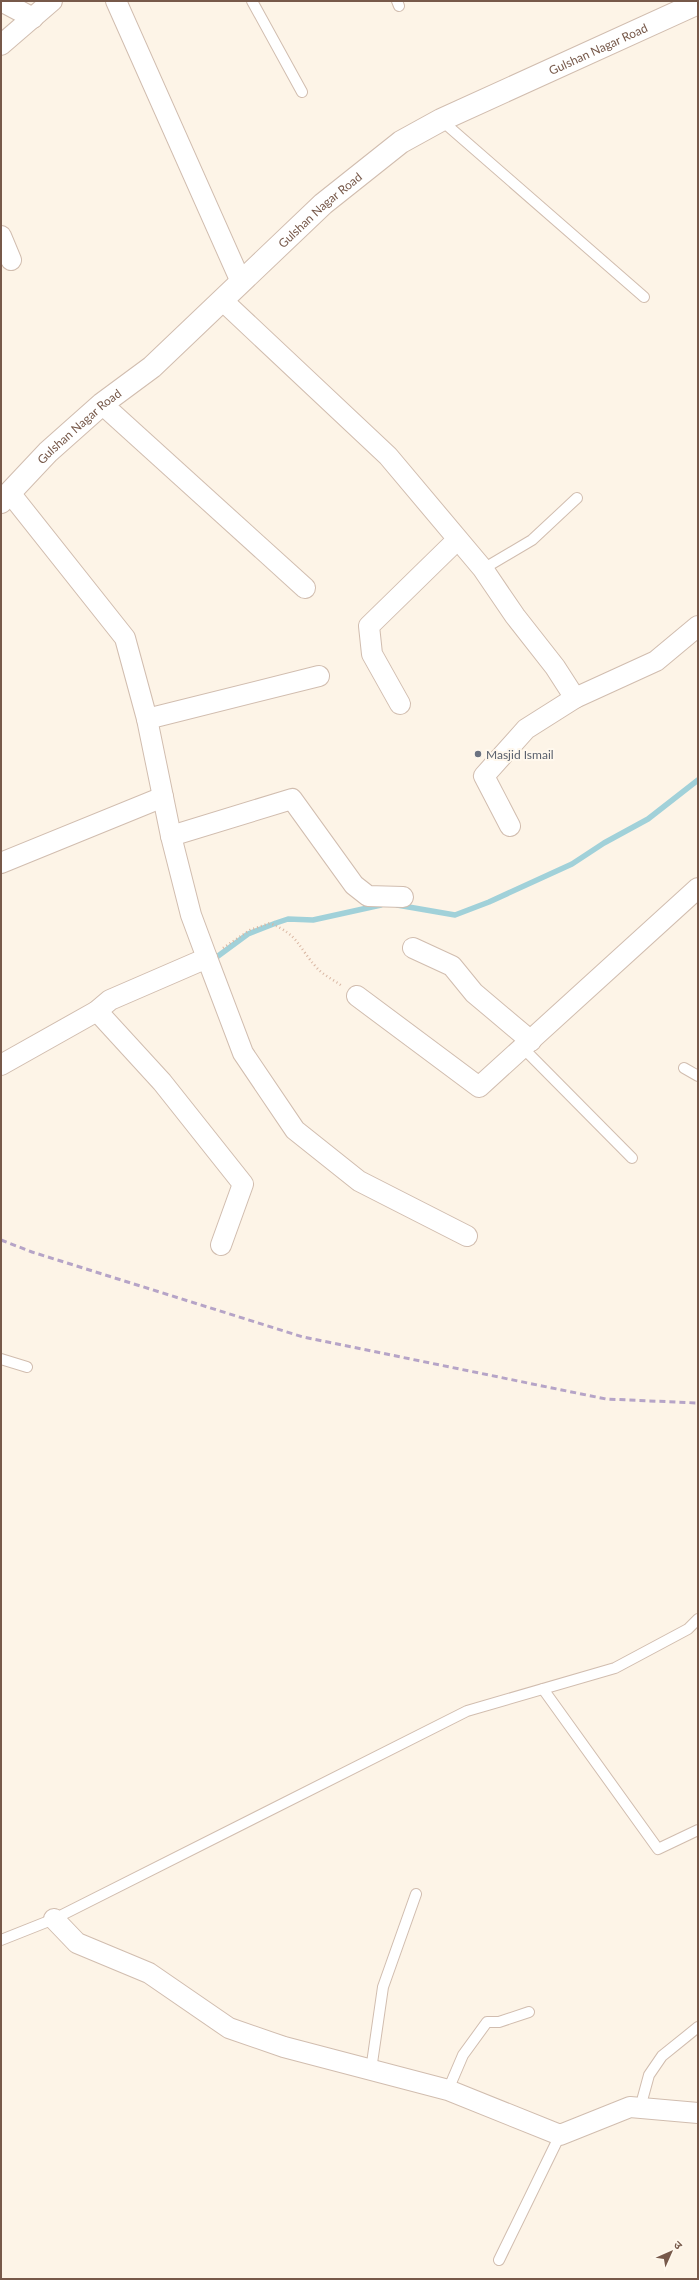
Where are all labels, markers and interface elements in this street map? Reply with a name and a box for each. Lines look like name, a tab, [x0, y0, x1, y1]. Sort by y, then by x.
street label: Gulshan Nagar Road	[546, 20, 650, 78]
street label: Gulshan Nagar Road	[275, 169, 365, 251]
street label: Gulshan Nagar Road	[34, 385, 124, 467]
place label: Masjid Ismail	[486, 747, 554, 762]
marker: Masjid Ismail	[473, 749, 483, 759]
north arrow	[651, 2232, 691, 2272]
text: उ	[672, 2238, 686, 2252]

